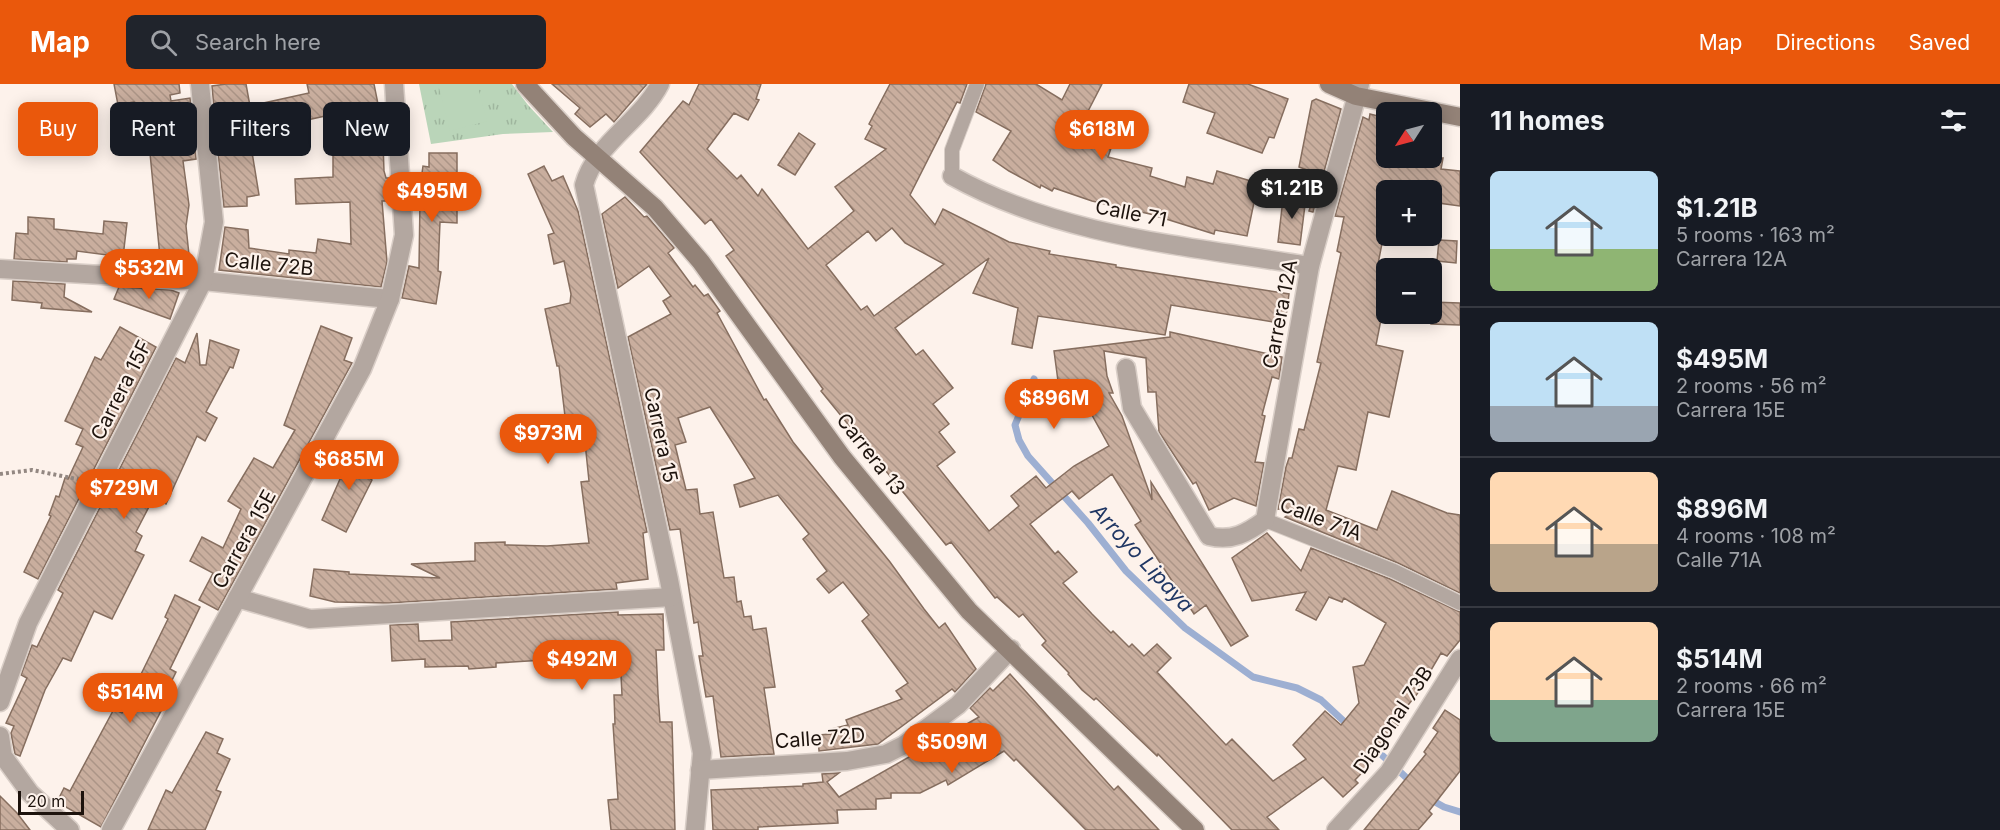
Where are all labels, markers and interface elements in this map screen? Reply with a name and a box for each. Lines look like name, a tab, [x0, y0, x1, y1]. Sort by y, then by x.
search box	[126, 15, 546, 69]
text: Map	[30, 25, 90, 59]
icon: search	[147, 26, 180, 59]
text: Search here	[195, 29, 321, 55]
text: Map	[1699, 30, 1742, 55]
text: Directions	[1775, 30, 1876, 55]
text: Saved	[1909, 30, 1970, 55]
chip: Buy	[18, 102, 98, 156]
chip: Rent	[110, 102, 197, 156]
chip: Filters	[209, 102, 311, 156]
chip: New	[323, 102, 410, 156]
north arrow	[1376, 102, 1442, 168]
map controls	[1376, 102, 1442, 324]
icon: filters	[1937, 104, 1970, 137]
text: 11 homes	[1490, 105, 1605, 136]
pin: $618M	[1060, 110, 1144, 161]
text: $618M	[1069, 117, 1135, 141]
pin: $1.21B	[1243, 169, 1341, 220]
pin: $495M	[390, 172, 474, 223]
text: $1.21B	[1261, 176, 1323, 200]
text: $495M	[396, 179, 468, 203]
button: +	[1376, 180, 1442, 246]
text: $1.21B	[1676, 192, 1758, 223]
street label: Calle 71	[1093, 194, 1169, 232]
icon: home	[1538, 195, 1610, 267]
text: 5 rooms · 163 m²	[1676, 223, 1835, 247]
street label: Calle 72B	[223, 247, 315, 281]
text: Carrera 12A	[1676, 247, 1787, 271]
pin: $532M	[107, 249, 191, 300]
text: $532M	[114, 256, 184, 280]
street label: Carrera 12A	[1258, 257, 1302, 371]
button: −	[1376, 258, 1442, 324]
street label: Carrera 15F	[86, 336, 156, 444]
text: $495M	[1676, 343, 1768, 374]
icon: home	[1538, 346, 1610, 418]
text: 2 rooms · 56 m²	[1676, 374, 1827, 398]
pin: $896M	[1012, 379, 1096, 430]
street label: Carrera 15	[639, 385, 683, 485]
text: $896M	[1019, 386, 1089, 410]
text: Carrera 15E	[1676, 398, 1785, 422]
street label: Carrera 13	[832, 408, 910, 500]
pin: $973M	[506, 414, 590, 465]
text: $973M	[514, 421, 582, 445]
pin: $685M	[307, 440, 391, 491]
text: $685M	[314, 447, 384, 471]
pin: $729M	[82, 469, 166, 520]
text: $729M	[90, 476, 158, 500]
street label: Carrera 15E	[207, 485, 281, 593]
street label: Calle 71A	[1277, 492, 1366, 546]
text: $896M	[1676, 493, 1768, 524]
icon: home	[1538, 496, 1610, 568]
water label: Arroyo Lipaya	[1085, 498, 1199, 617]
text: 4 rooms · 108 m²	[1676, 524, 1836, 548]
text: Calle 71A	[1676, 548, 1762, 572]
pin: $492M	[540, 640, 624, 691]
text: $514M	[1676, 643, 1763, 674]
icon: home	[1538, 646, 1610, 718]
text: $492M	[547, 647, 617, 671]
street label: Diagonal 73B	[1348, 662, 1438, 778]
pin: $514M	[88, 673, 172, 724]
text: 2 rooms · 66 m²	[1676, 674, 1827, 698]
text: $514M	[97, 680, 163, 704]
text: Carrera 15E	[1676, 698, 1785, 722]
street label: Calle 72D	[774, 723, 866, 753]
pin: $509M	[910, 723, 994, 774]
text: $509M	[917, 730, 988, 754]
scale bar	[18, 788, 84, 816]
text: 20 m	[27, 791, 65, 811]

